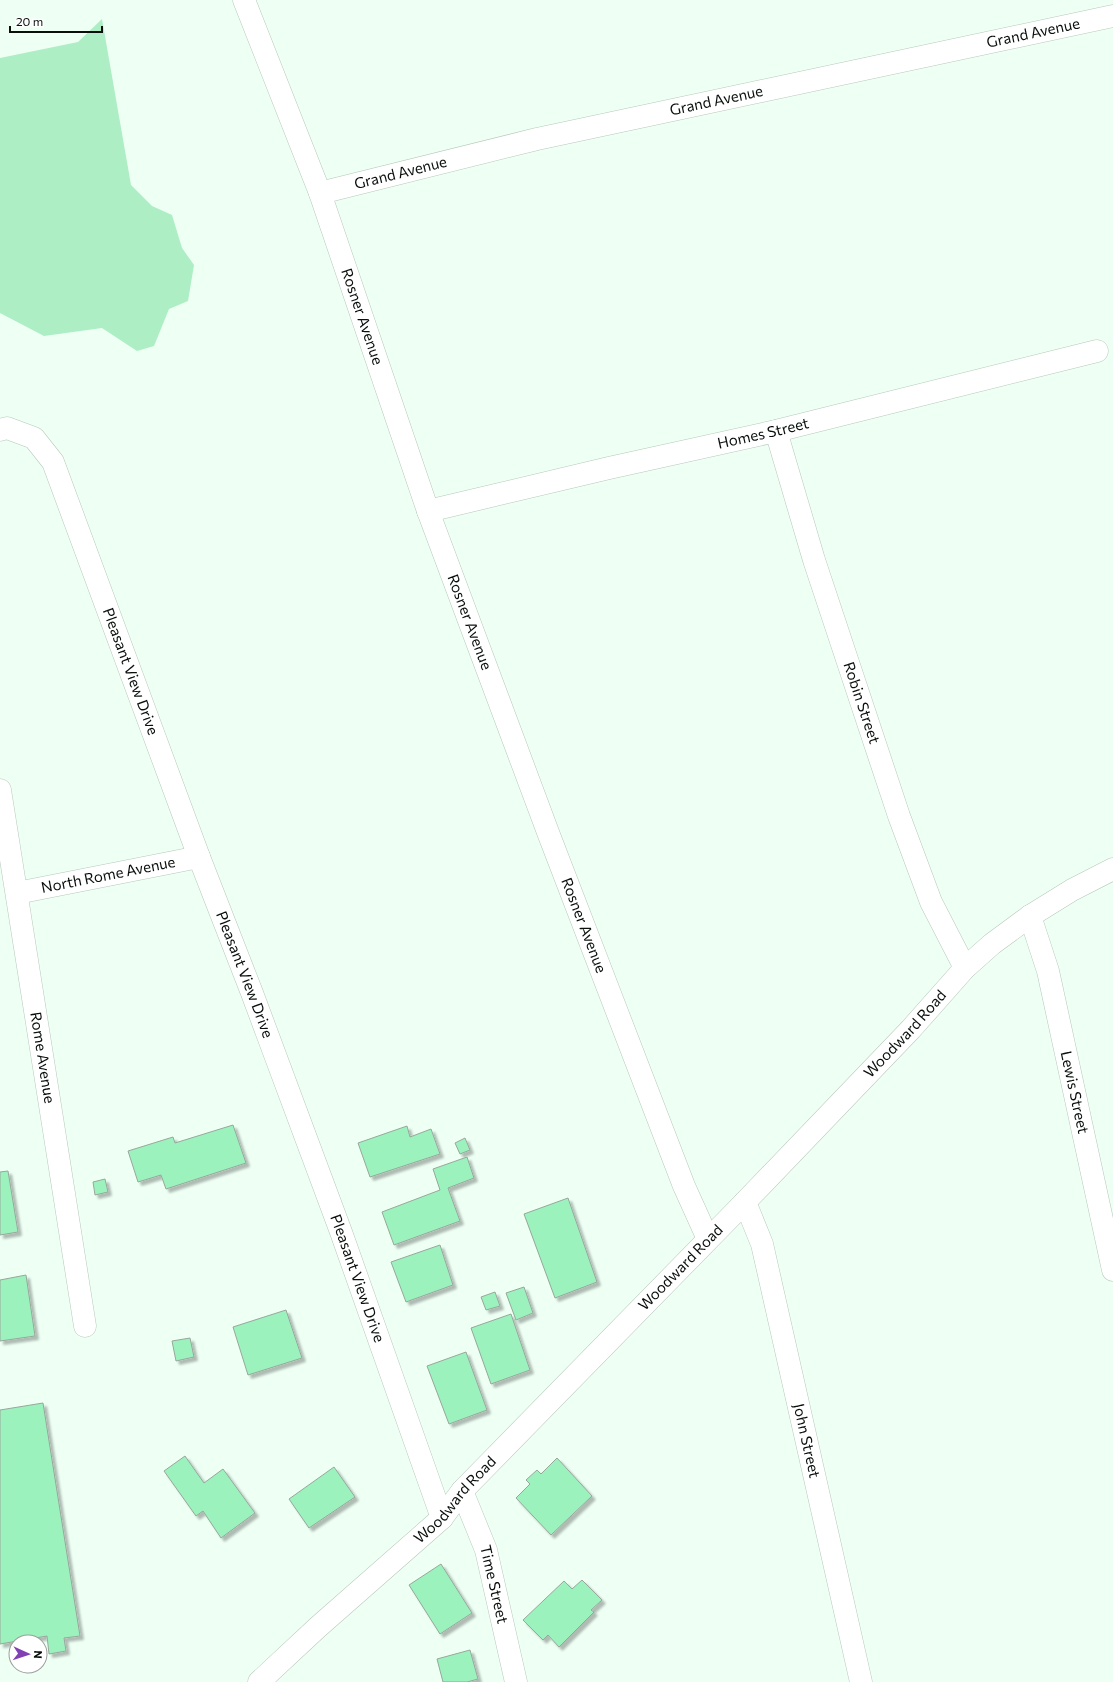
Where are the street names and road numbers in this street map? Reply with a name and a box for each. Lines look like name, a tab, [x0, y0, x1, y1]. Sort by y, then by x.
street label: Grand Avenue	[985, 13, 1081, 51]
street label: Grand Avenue	[668, 81, 765, 118]
street label: Grand Avenue	[352, 152, 449, 192]
street label: Rosner Avenue	[338, 266, 388, 367]
street label: Homes Street	[715, 413, 811, 452]
street label: Rosner Avenue	[444, 572, 497, 672]
street label: Pleasant View Drive	[100, 605, 163, 737]
street label: Robin Street	[840, 659, 884, 746]
street label: North Rome Avenue	[39, 852, 177, 896]
street label: Rosner Avenue	[558, 875, 611, 975]
street label: Pleasant View Drive	[213, 908, 278, 1040]
street label: Woodward Road	[859, 986, 949, 1081]
street label: Rome Avenue	[27, 1010, 60, 1105]
street label: Lewis Street	[1058, 1049, 1093, 1135]
street label: Pleasant View Drive	[327, 1212, 389, 1345]
street label: Woodward Road	[634, 1220, 726, 1314]
street label: John Street	[790, 1402, 825, 1479]
street label: Woodward Road	[410, 1452, 499, 1547]
street label: Time Street	[477, 1543, 512, 1625]

